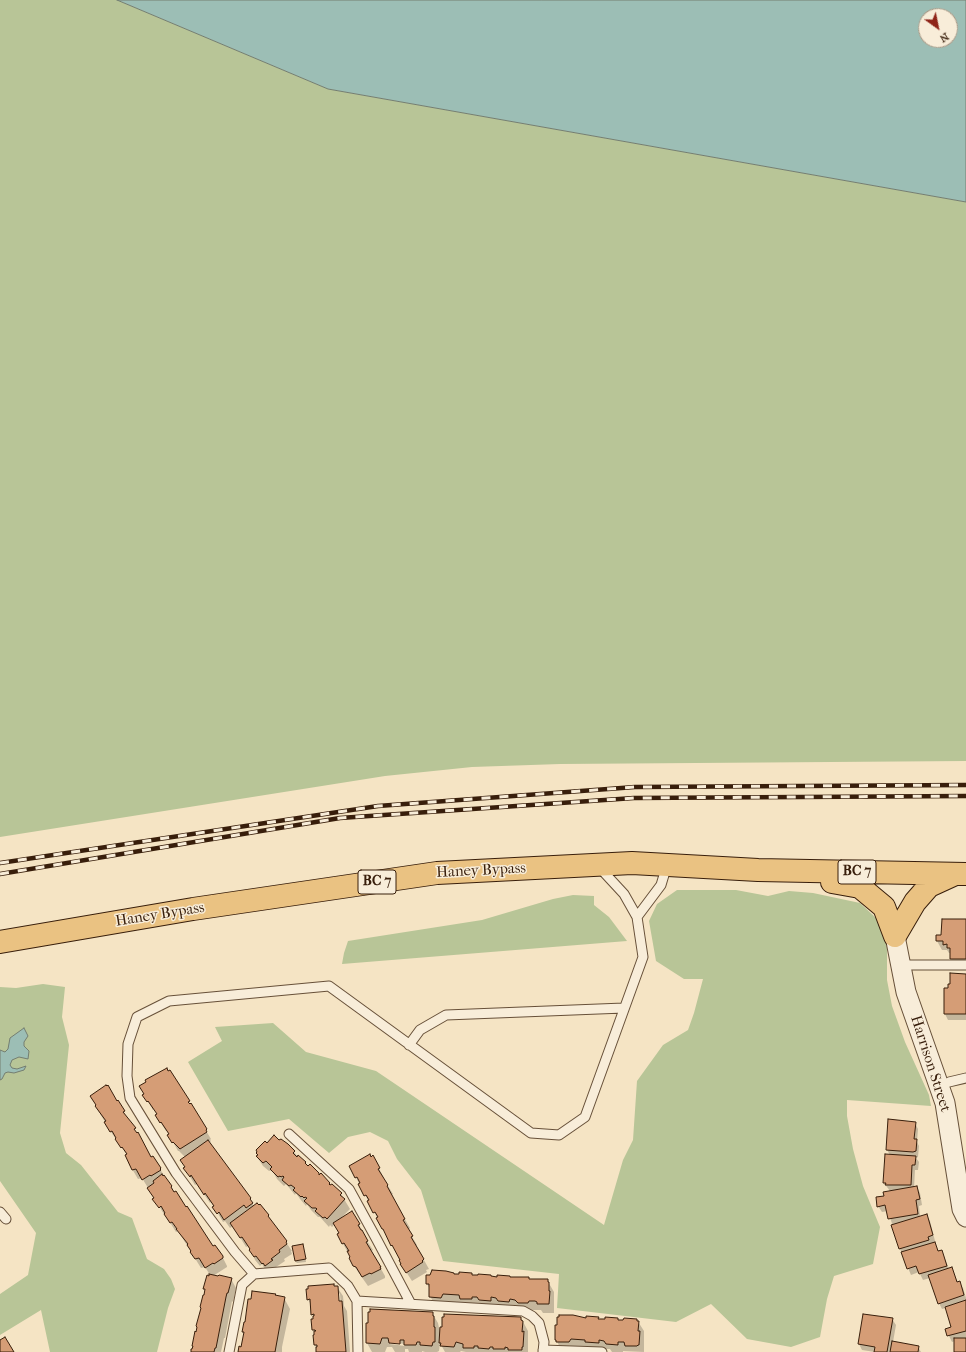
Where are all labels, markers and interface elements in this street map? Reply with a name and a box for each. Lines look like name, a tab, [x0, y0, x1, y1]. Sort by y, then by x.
north arrow	[918, 8, 958, 48]
text: N	[937, 30, 951, 45]
street label: Haney Bypass	[436, 860, 526, 882]
road number: BC 7	[838, 860, 876, 884]
road number: BC 7	[358, 870, 396, 894]
street label: Haney Bypass	[114, 899, 206, 931]
street label: Harrison Street	[906, 1013, 954, 1115]

